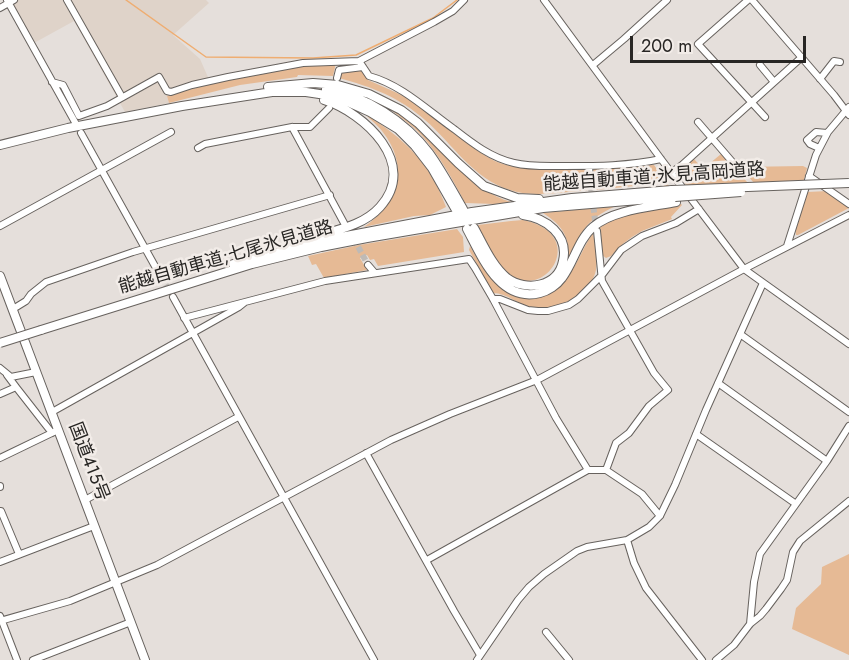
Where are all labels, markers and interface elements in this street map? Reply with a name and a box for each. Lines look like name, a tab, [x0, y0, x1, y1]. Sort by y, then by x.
scale bar	[633, 24, 808, 62]
text: 200 m	[641, 33, 692, 59]
street label: 能越自動車道;氷見高岡道路	[543, 159, 765, 197]
street label: 能越自動車道;七尾氷見道路	[116, 217, 336, 299]
street label: 国道415号	[63, 420, 113, 504]

